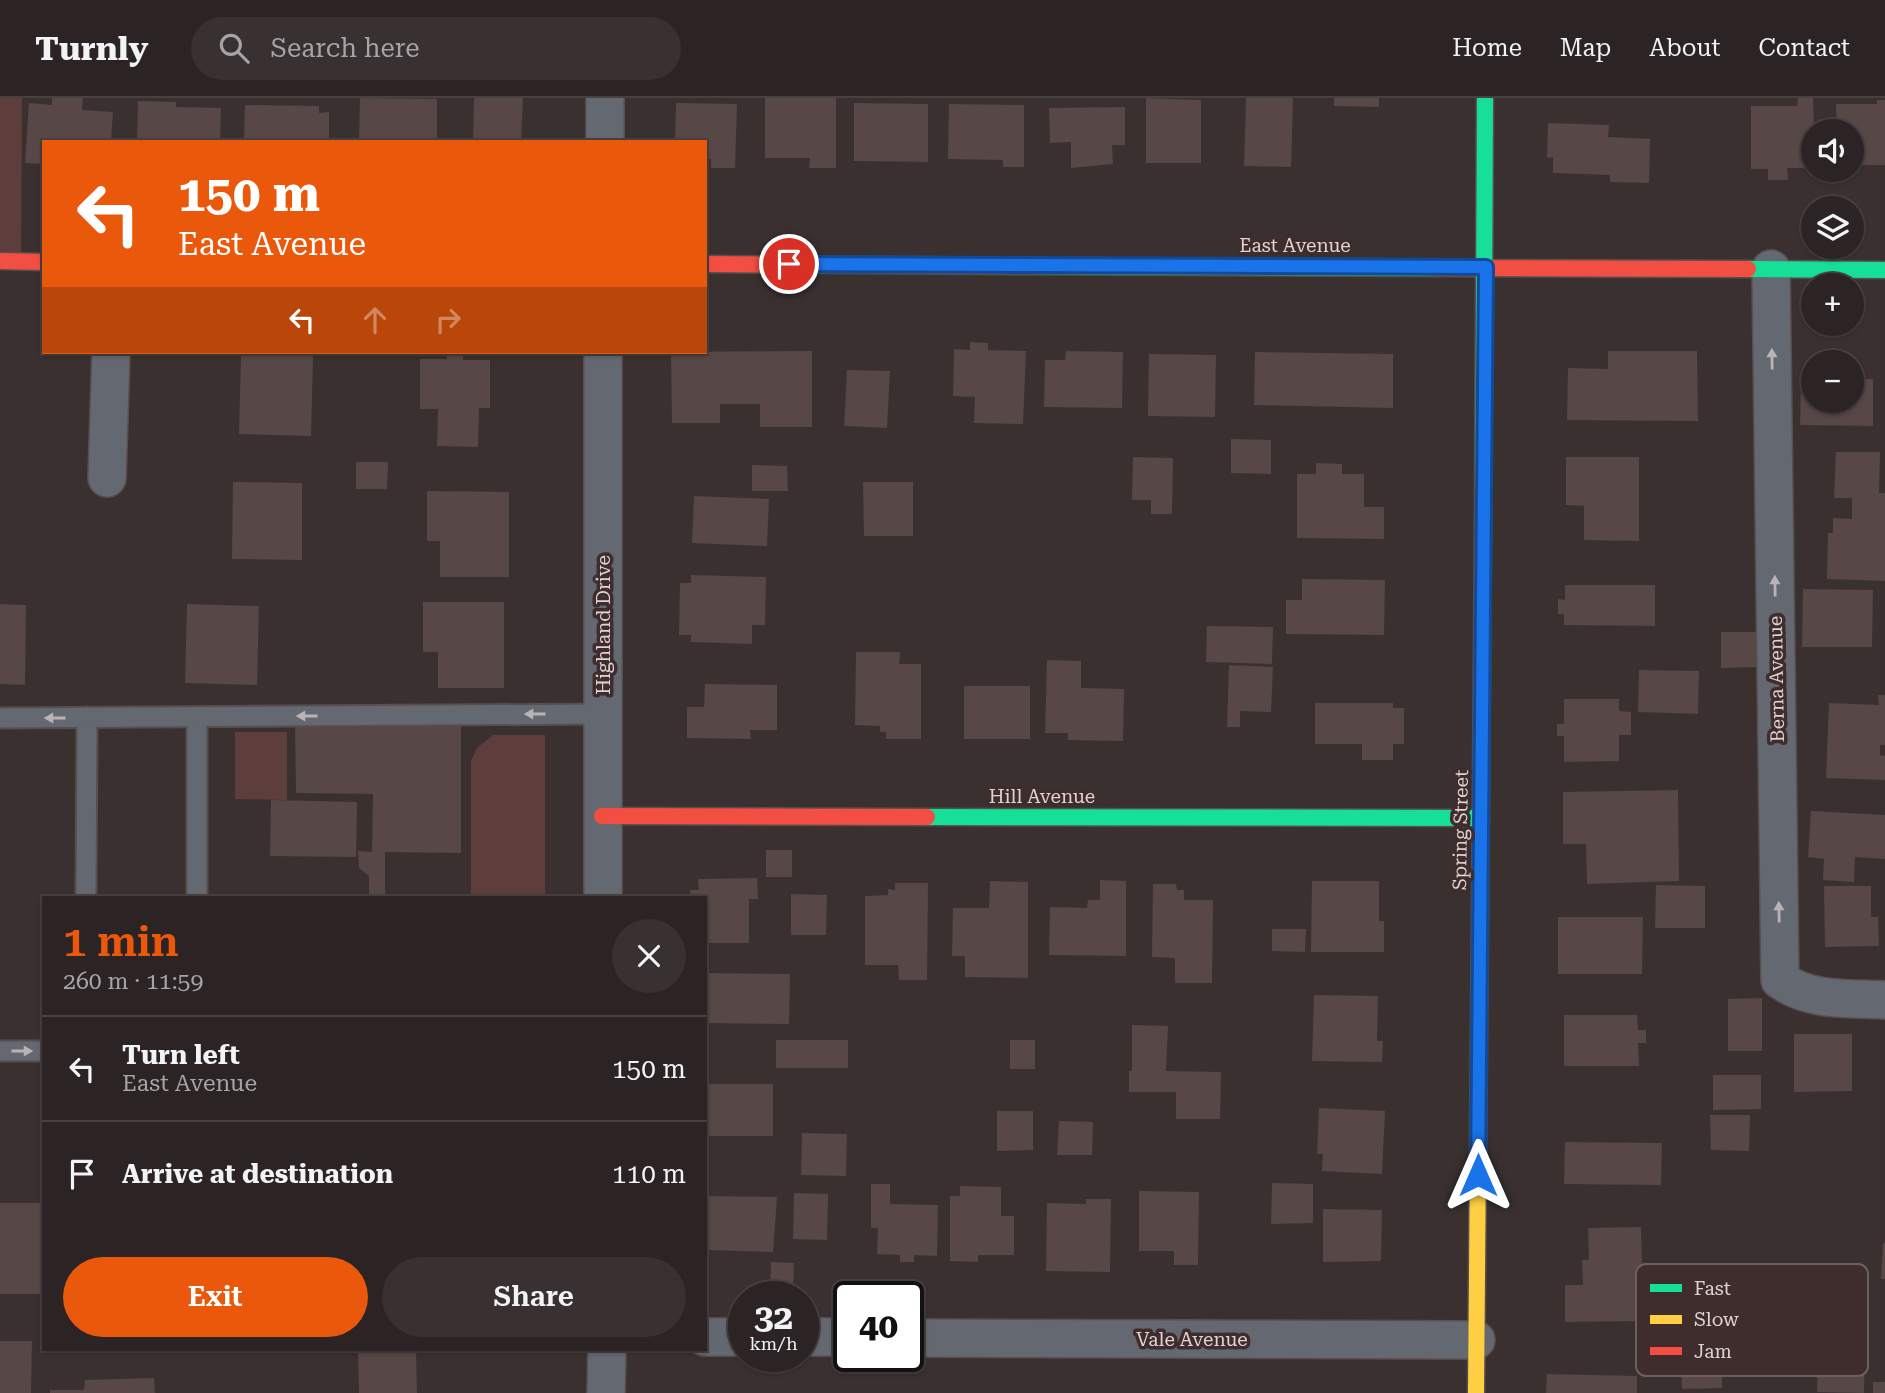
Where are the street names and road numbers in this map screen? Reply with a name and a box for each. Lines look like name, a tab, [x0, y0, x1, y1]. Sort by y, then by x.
street label: East Avenue	[1239, 234, 1351, 257]
street label: Highland Drive	[592, 555, 615, 695]
street label: Berna Avenue	[1764, 616, 1789, 742]
street label: Spring Street	[1448, 770, 1473, 890]
street label: Hill Avenue	[989, 785, 1095, 808]
street label: Vale Avenue	[1136, 1328, 1248, 1351]

